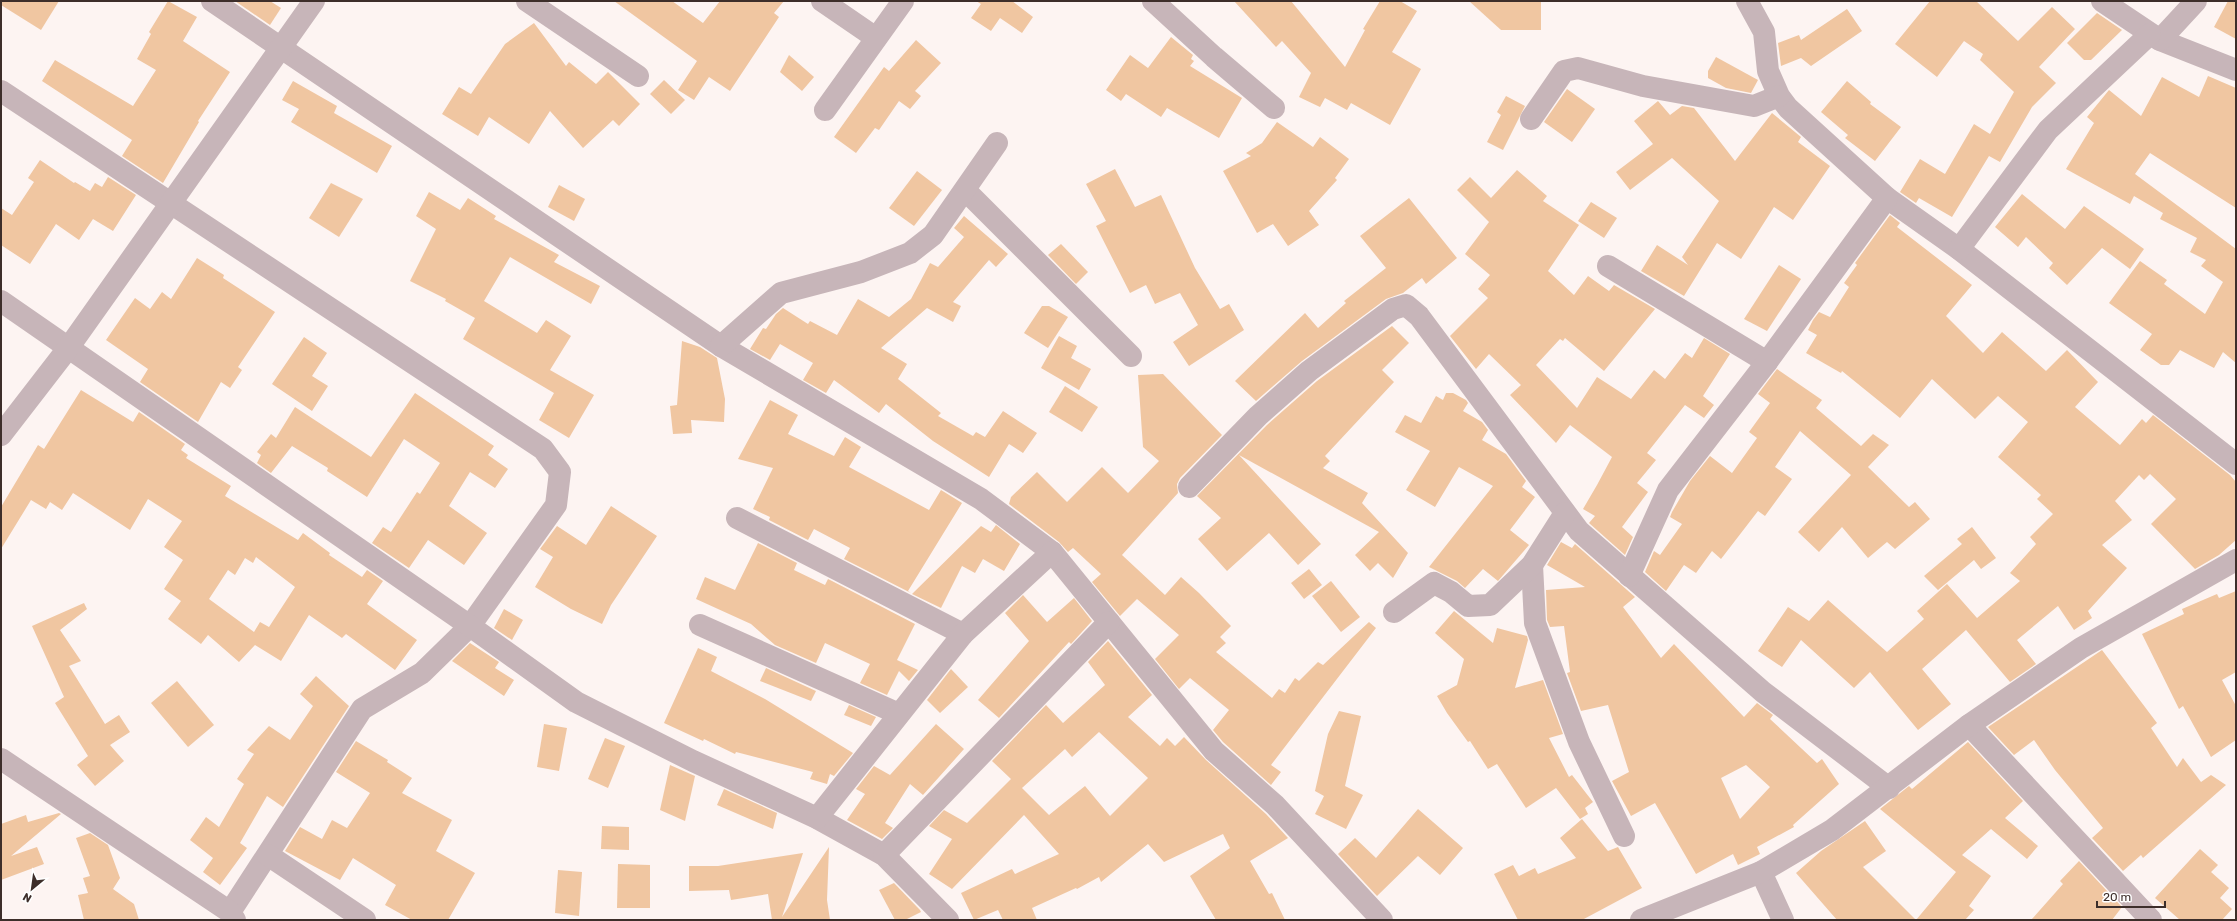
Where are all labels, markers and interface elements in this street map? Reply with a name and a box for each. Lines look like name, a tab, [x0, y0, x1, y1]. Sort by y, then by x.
north arrow	[12, 869, 52, 909]
scale bar	[2097, 883, 2165, 909]
text: N	[21, 890, 34, 905]
text: 20 m	[2103, 890, 2131, 904]

